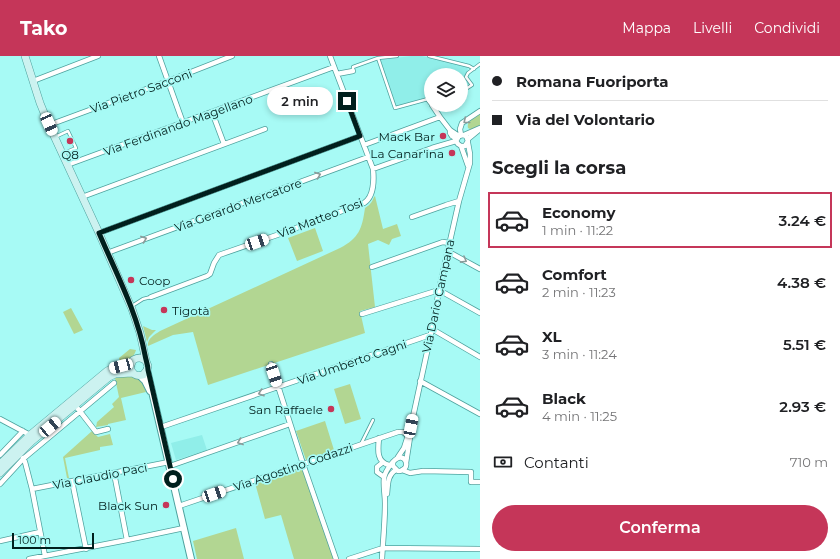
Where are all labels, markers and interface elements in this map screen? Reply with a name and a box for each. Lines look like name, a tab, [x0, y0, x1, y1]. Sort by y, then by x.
text: Tako	[20, 17, 67, 40]
text: Mappa	[622, 19, 671, 37]
text: Livelli	[693, 19, 732, 37]
text: Condividi	[754, 19, 820, 37]
street label: Via Pietro Sacconi	[88, 66, 194, 116]
map controls	[424, 68, 468, 112]
button: layers	[424, 68, 468, 112]
text: Romana Fuoriporta	[516, 72, 669, 91]
callout: 2 min	[267, 87, 333, 115]
street label: Via Ferdinando Magellano	[101, 91, 255, 159]
route end	[338, 92, 356, 110]
text: 2 min	[281, 93, 319, 109]
text: Via del Volontario	[516, 110, 655, 129]
car	[39, 111, 59, 137]
one-way arrow	[464, 116, 471, 123]
place label: Mack Bar	[379, 129, 435, 144]
marker: Mack Bar	[438, 131, 448, 141]
marker: Q8	[65, 136, 75, 146]
place label: La Canar'ina	[370, 146, 444, 161]
place label: Q8	[61, 147, 79, 162]
marker: La Canar'ina	[447, 148, 457, 158]
text: Scegli la corsa	[492, 157, 626, 179]
one-way arrow	[315, 172, 322, 180]
street label: Via Gerardo Mercatore	[172, 175, 304, 235]
street label: Via Matteo Tosi	[275, 195, 365, 241]
icon: car	[494, 202, 530, 238]
text: Economy	[542, 203, 615, 222]
text: 3.24 €	[779, 211, 826, 230]
text: 1 min · 11:22	[542, 222, 613, 238]
car	[244, 232, 270, 252]
one-way arrow	[140, 236, 147, 244]
street label: Via Dario Campana	[419, 238, 457, 354]
one-way arrow	[460, 256, 467, 263]
icon: car	[494, 264, 530, 300]
text: Comfort	[542, 265, 607, 284]
place label: Coop	[139, 273, 170, 288]
text: 4.38 €	[777, 273, 826, 292]
marker: Coop	[126, 275, 136, 285]
text: 2 min · 11:23	[542, 284, 616, 300]
place label: Tigotà	[172, 303, 210, 318]
marker: Tigotà	[159, 305, 169, 315]
icon: car	[494, 326, 530, 362]
text: XL	[542, 327, 561, 346]
text: 5.51 €	[783, 335, 826, 354]
street label: Via Umberto Cagni	[295, 336, 409, 388]
text: 3 min · 11:24	[542, 346, 617, 362]
car	[108, 357, 134, 375]
car	[265, 362, 283, 388]
one-way arrow	[257, 388, 264, 396]
icon: car	[494, 388, 530, 424]
text: Black	[542, 389, 586, 408]
text: 2.93 €	[779, 397, 826, 416]
place label: San Raffaele	[249, 402, 323, 417]
marker: San Raffaele	[326, 404, 336, 414]
text: 4 min · 11:25	[542, 408, 617, 424]
car	[403, 413, 419, 439]
car	[37, 415, 63, 439]
one-way arrow	[237, 437, 244, 446]
street label: Via Agostino Codazzi	[231, 440, 355, 494]
icon: cash	[492, 451, 514, 473]
text: Contanti	[524, 453, 589, 472]
text: 710 m	[790, 454, 828, 470]
street label: Via Claudio Paci	[51, 459, 149, 493]
route start	[164, 470, 182, 488]
car	[201, 484, 227, 504]
place label: Black Sun	[98, 498, 158, 513]
marker: Black Sun	[161, 500, 171, 510]
button: Conferma	[492, 505, 828, 551]
scale bar	[12, 531, 94, 550]
text: 100 m	[18, 533, 51, 547]

